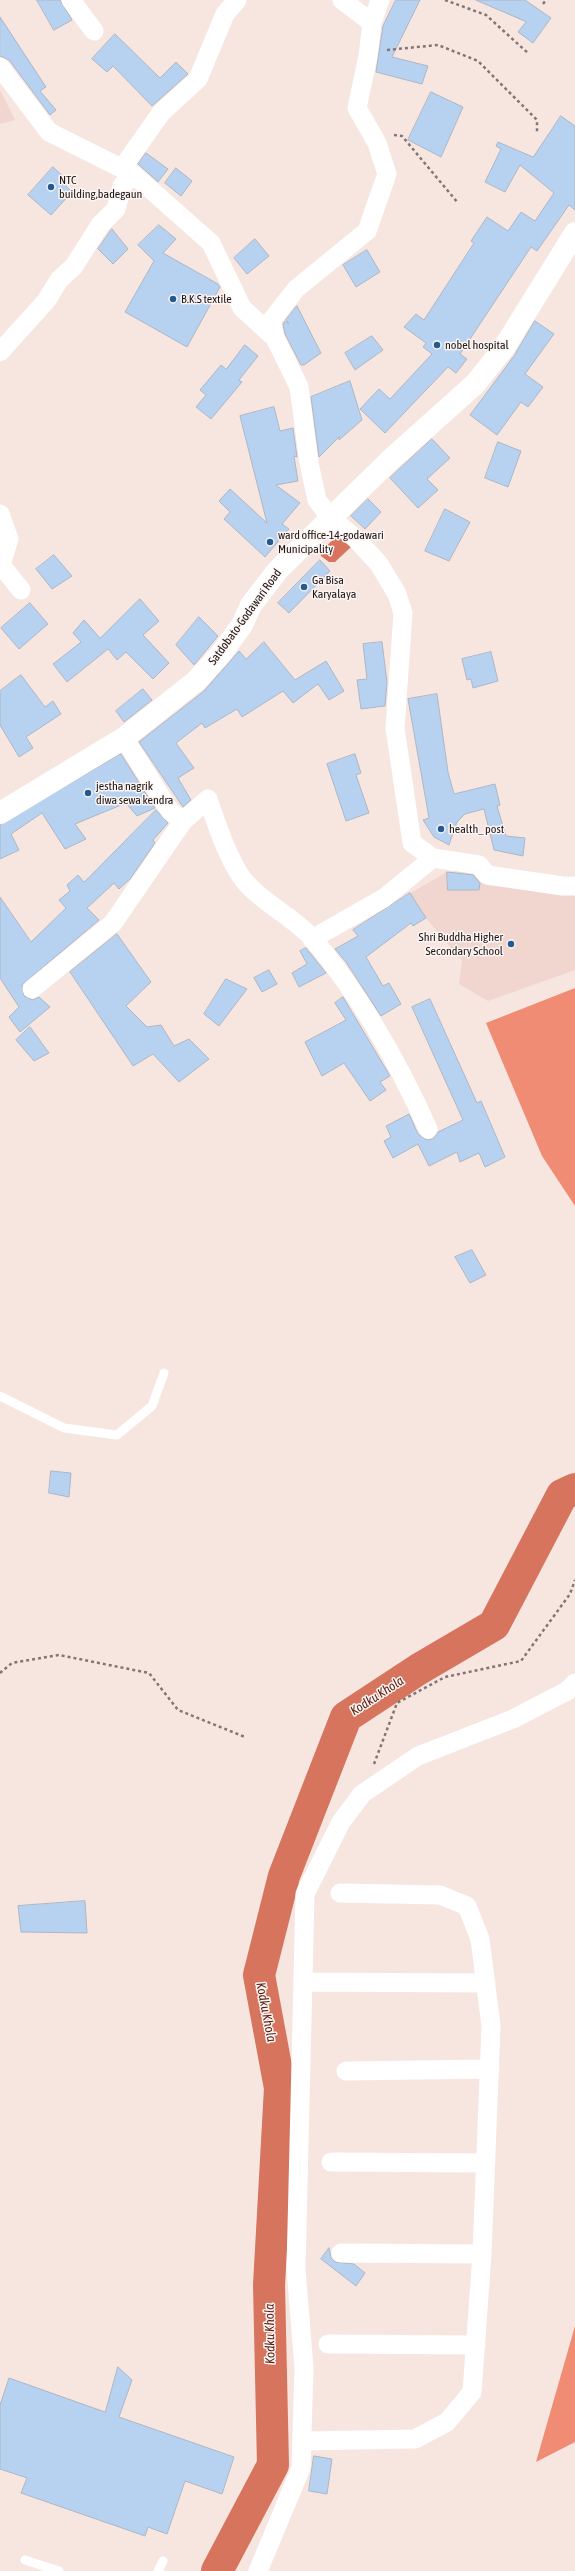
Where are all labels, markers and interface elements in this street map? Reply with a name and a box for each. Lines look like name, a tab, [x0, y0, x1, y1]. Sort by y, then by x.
place label: NTC building,badegaun	[59, 173, 142, 201]
marker: NTC building,badegaun	[46, 182, 56, 192]
place label: B.K.S textile	[181, 292, 232, 306]
marker: B.K.S textile	[168, 294, 178, 304]
place label: nobel hospital	[445, 338, 509, 352]
marker: nobel hospital	[432, 340, 442, 350]
place label: ward office-14-godawari Municipality	[278, 528, 384, 556]
marker: ward office-14-godawari Municipality	[265, 537, 275, 547]
street label: Satdobato-Godawari Road	[205, 566, 285, 668]
place label: Ga Bisa Karyalaya	[312, 573, 356, 601]
marker: Ga Bisa Karyalaya	[299, 582, 309, 592]
place label: jestha nagrik diwa sewa kendra	[96, 779, 173, 807]
marker: jestha nagrik diwa sewa kendra	[83, 788, 93, 798]
place label: health_ post	[449, 822, 504, 836]
marker: health_ post	[436, 824, 446, 834]
place label: Shri Buddha Higher Secondary School	[419, 930, 503, 958]
marker: Shri Buddha Higher Secondary School	[506, 939, 516, 949]
water label: Kodku Khola	[347, 1673, 407, 1719]
water label: Kodku Khola	[253, 1981, 279, 2043]
water label: Kodku Khola	[262, 2304, 278, 2364]

